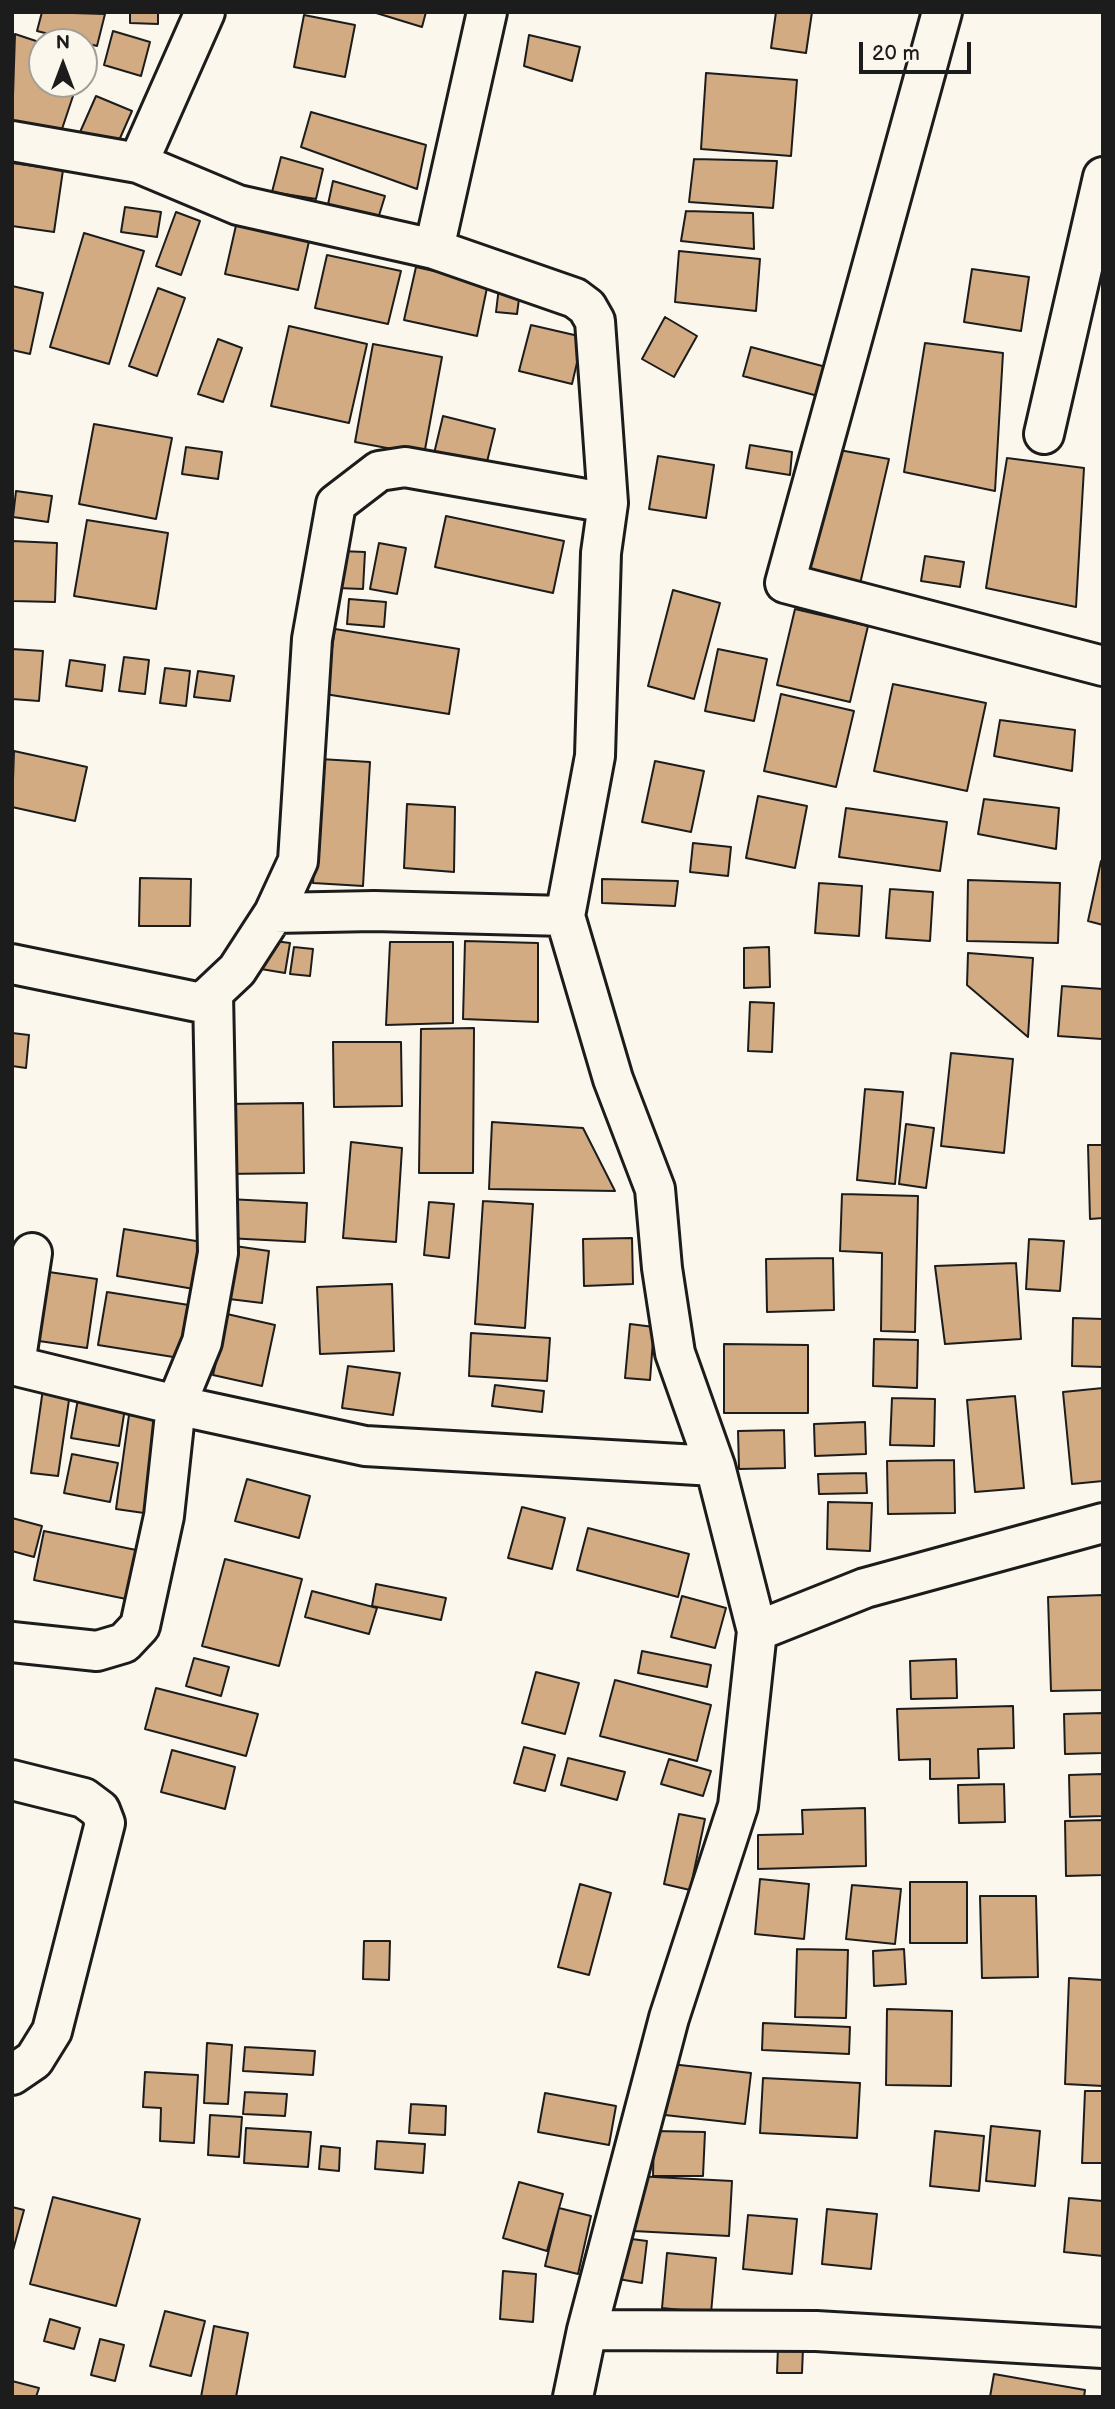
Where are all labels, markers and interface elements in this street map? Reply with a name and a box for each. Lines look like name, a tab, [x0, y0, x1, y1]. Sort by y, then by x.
north arrow	[28, 28, 98, 98]
scale bar	[863, 28, 975, 72]
text: N	[56, 32, 70, 55]
text: 20 m	[872, 41, 920, 66]

